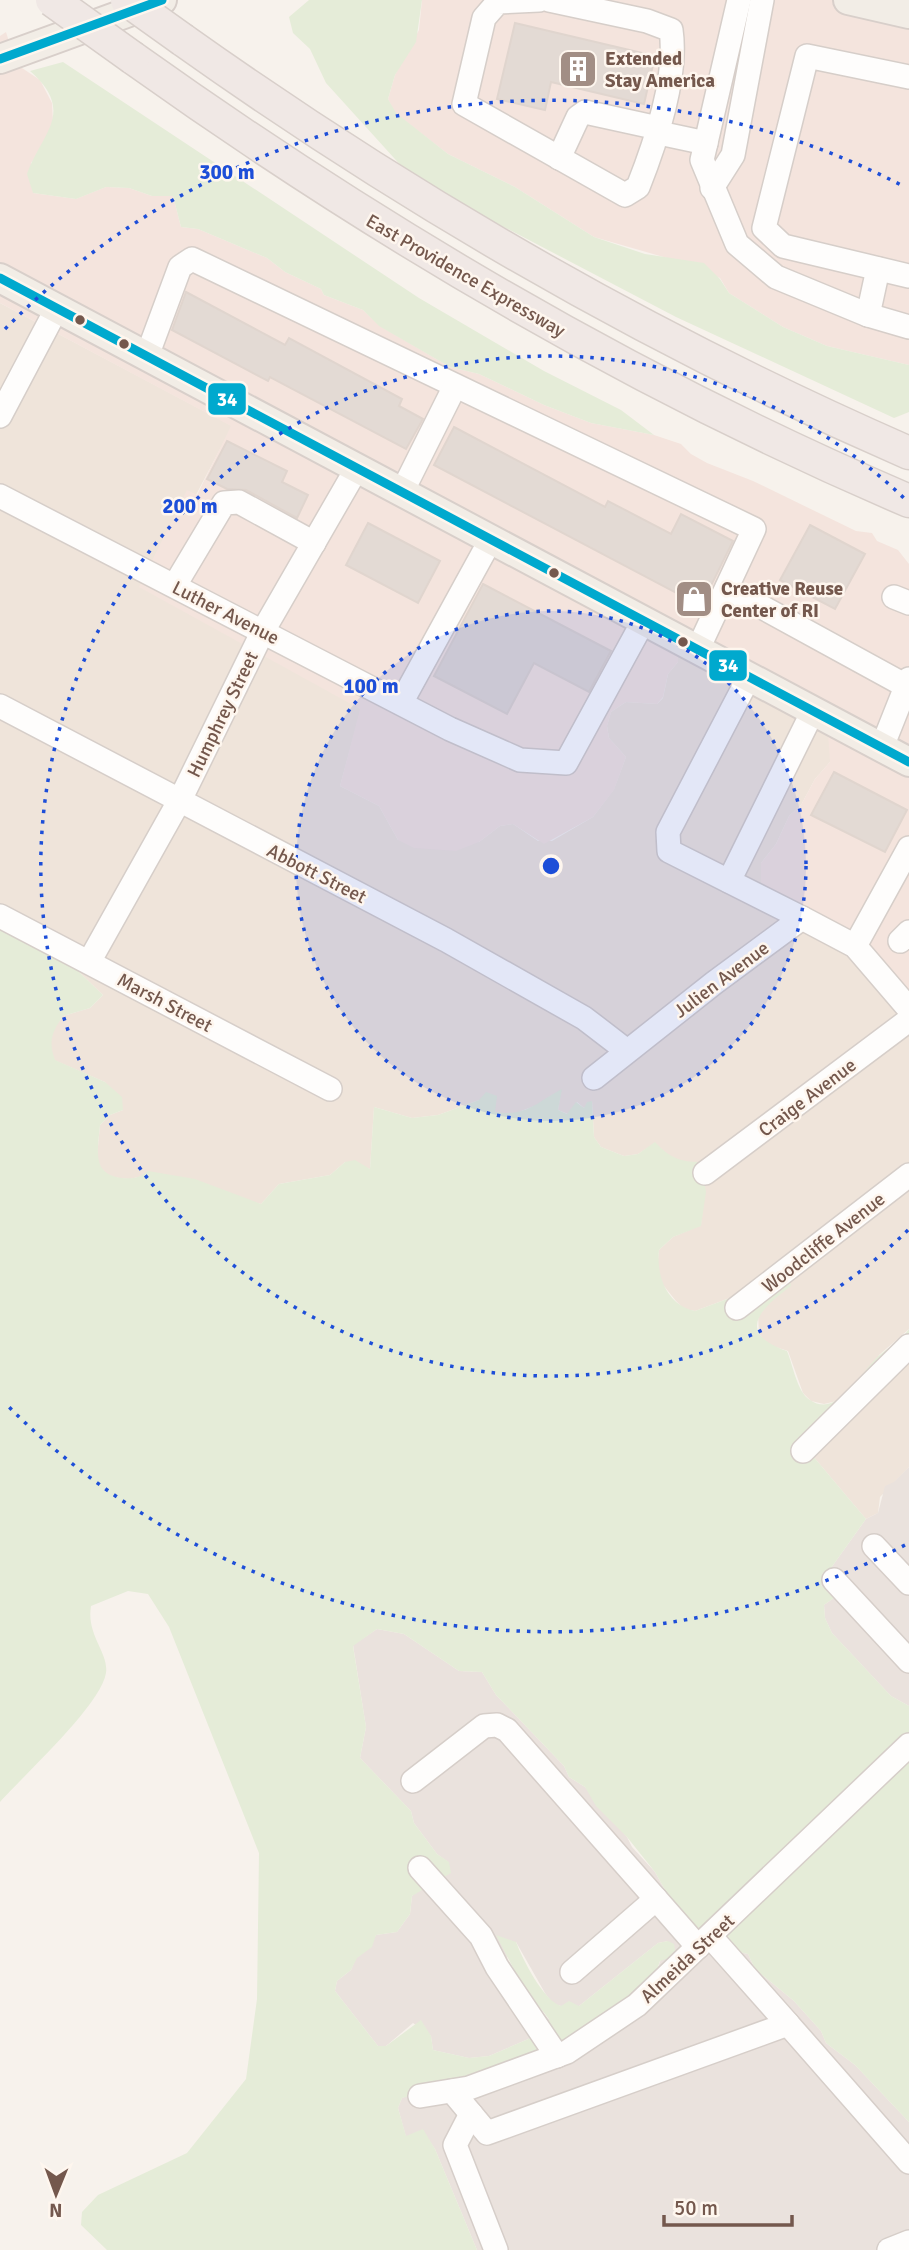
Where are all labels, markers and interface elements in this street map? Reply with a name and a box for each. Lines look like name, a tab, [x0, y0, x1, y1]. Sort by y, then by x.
place label: Extended Stay America	[605, 47, 715, 93]
building icon: Extended Stay America	[557, 48, 599, 90]
text: 300 m	[199, 159, 255, 185]
street label: East Providence Expressway	[361, 209, 570, 343]
unlabelled marker	[73, 313, 87, 327]
unlabelled marker	[117, 337, 131, 351]
line badge: 34	[207, 382, 247, 416]
text: 34	[217, 388, 237, 412]
text: 200 m	[162, 493, 218, 519]
unlabelled marker	[547, 566, 561, 580]
street label: Luther Avenue	[168, 576, 283, 650]
place label: Creative Reuse Center of RI	[721, 577, 843, 623]
shop icon: Creative Reuse Center of RI	[673, 578, 715, 620]
unlabelled marker	[676, 635, 690, 649]
street label: Humphrey Street	[182, 647, 264, 781]
line badge: 34	[708, 649, 748, 682]
text: 34	[718, 654, 738, 678]
text: 100 m	[343, 673, 399, 699]
street label: Abbott Street	[263, 839, 371, 909]
centre of rings	[539, 854, 563, 878]
street label: Julien Avenue	[669, 936, 774, 1023]
street label: Marsh Street	[113, 968, 217, 1038]
street label: Craige Avenue	[754, 1053, 861, 1142]
street label: Woodcliffe Avenue	[757, 1187, 890, 1298]
street label: Almeida Street	[636, 1909, 740, 2008]
north arrow	[21, 2159, 91, 2229]
scale bar	[664, 2184, 792, 2228]
text: 50 m	[674, 2195, 718, 2221]
text: N	[49, 2198, 63, 2222]

